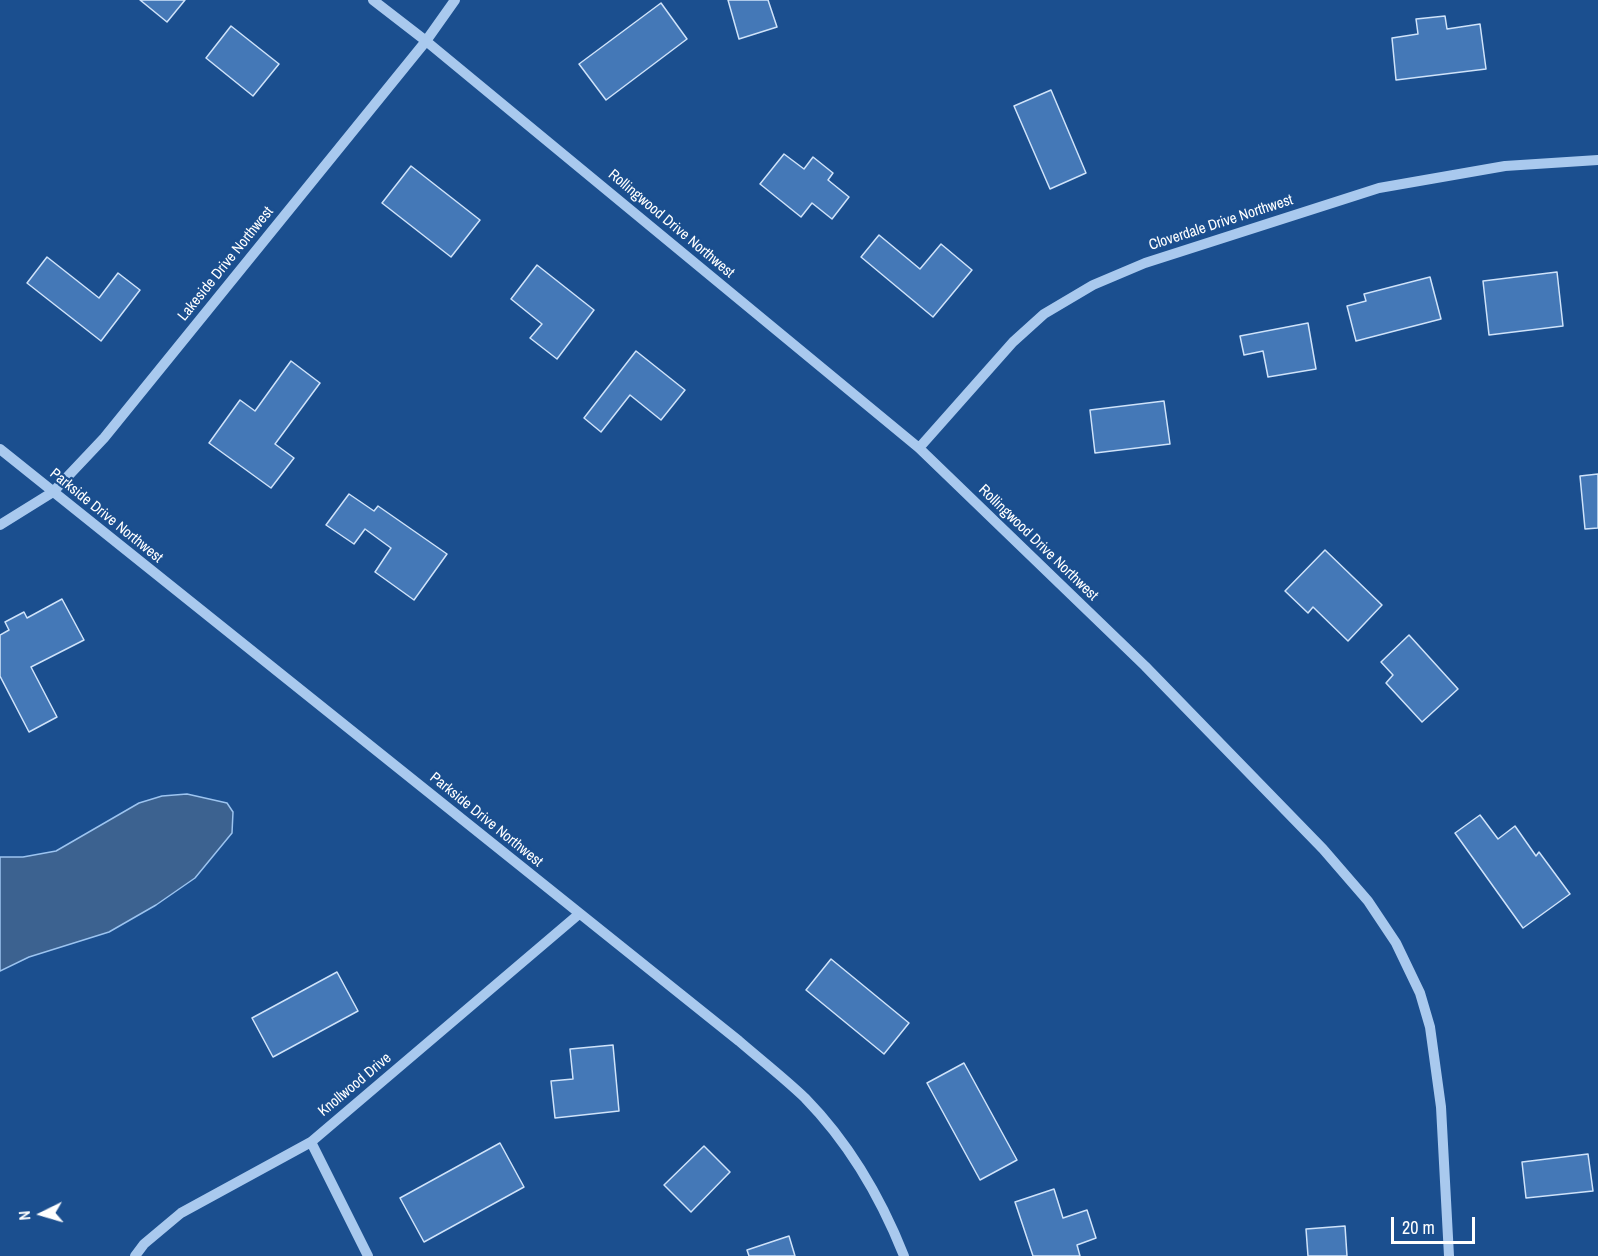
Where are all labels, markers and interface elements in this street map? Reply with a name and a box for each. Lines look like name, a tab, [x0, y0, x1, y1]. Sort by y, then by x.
street label: Rollingwood Drive Northwest	[604, 166, 738, 282]
street label: Cloverdale Drive Northwest	[1147, 191, 1295, 255]
street label: Lakeside Drive Northwest	[174, 203, 278, 325]
street label: Parkside Drive Northwest	[46, 465, 166, 567]
street label: Rollingwood Drive Northwest	[974, 481, 1102, 605]
street label: Parkside Drive Northwest	[426, 769, 546, 871]
street label: Knollwood Drive	[315, 1049, 395, 1121]
north arrow	[12, 1184, 72, 1244]
scale bar	[1394, 1205, 1478, 1243]
text: N	[13, 1210, 35, 1221]
text: 20 m	[1402, 1215, 1435, 1240]

